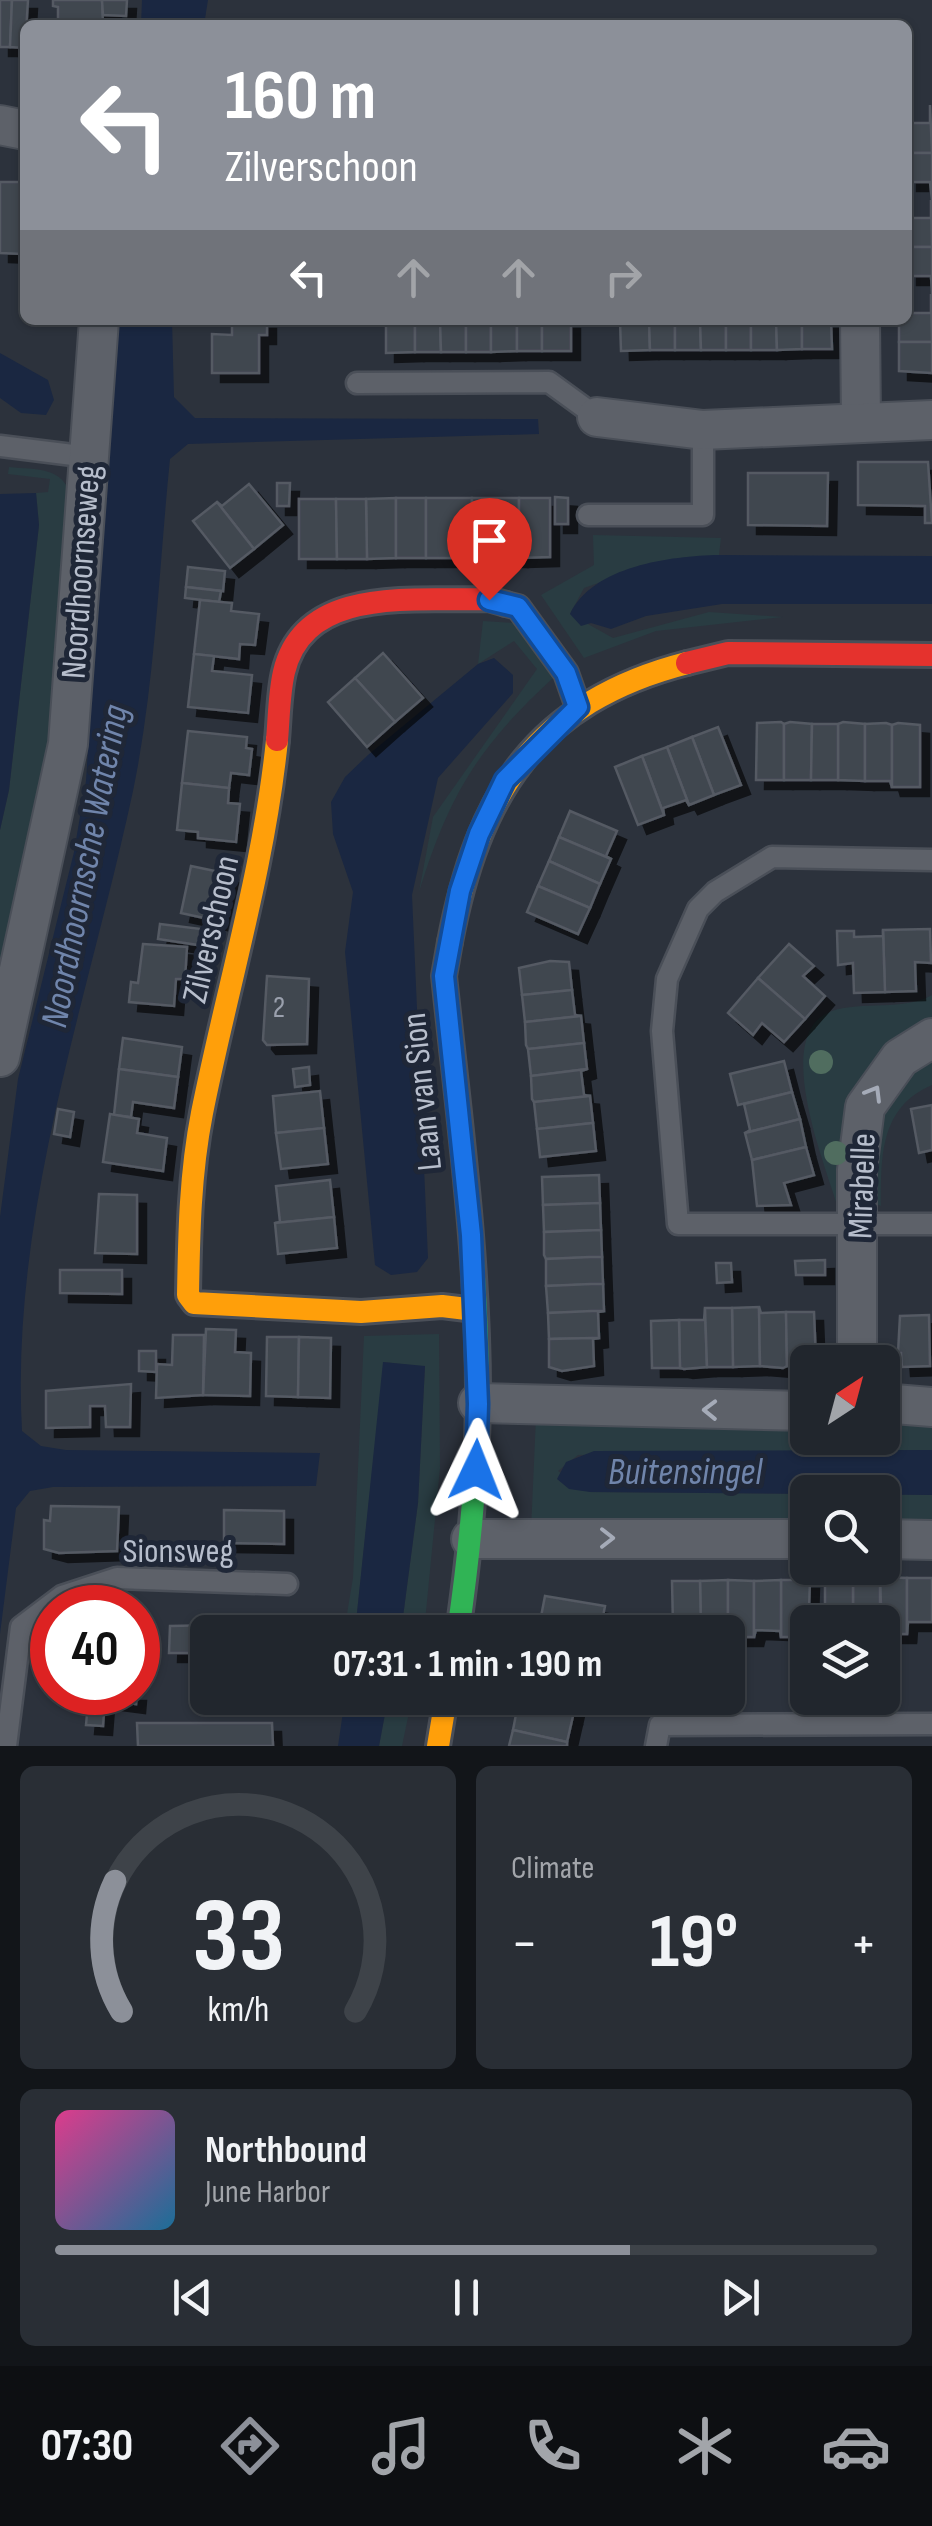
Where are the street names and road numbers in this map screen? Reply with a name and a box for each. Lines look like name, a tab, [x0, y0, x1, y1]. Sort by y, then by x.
street label: Noordhoornseweg	[53, 464, 110, 680]
street label: Zilverschoon	[174, 851, 249, 1007]
street label: Laan van Sion	[393, 1011, 452, 1173]
street label: Mirabelle	[839, 1132, 886, 1240]
street label: Sionsweg	[122, 1530, 234, 1573]

